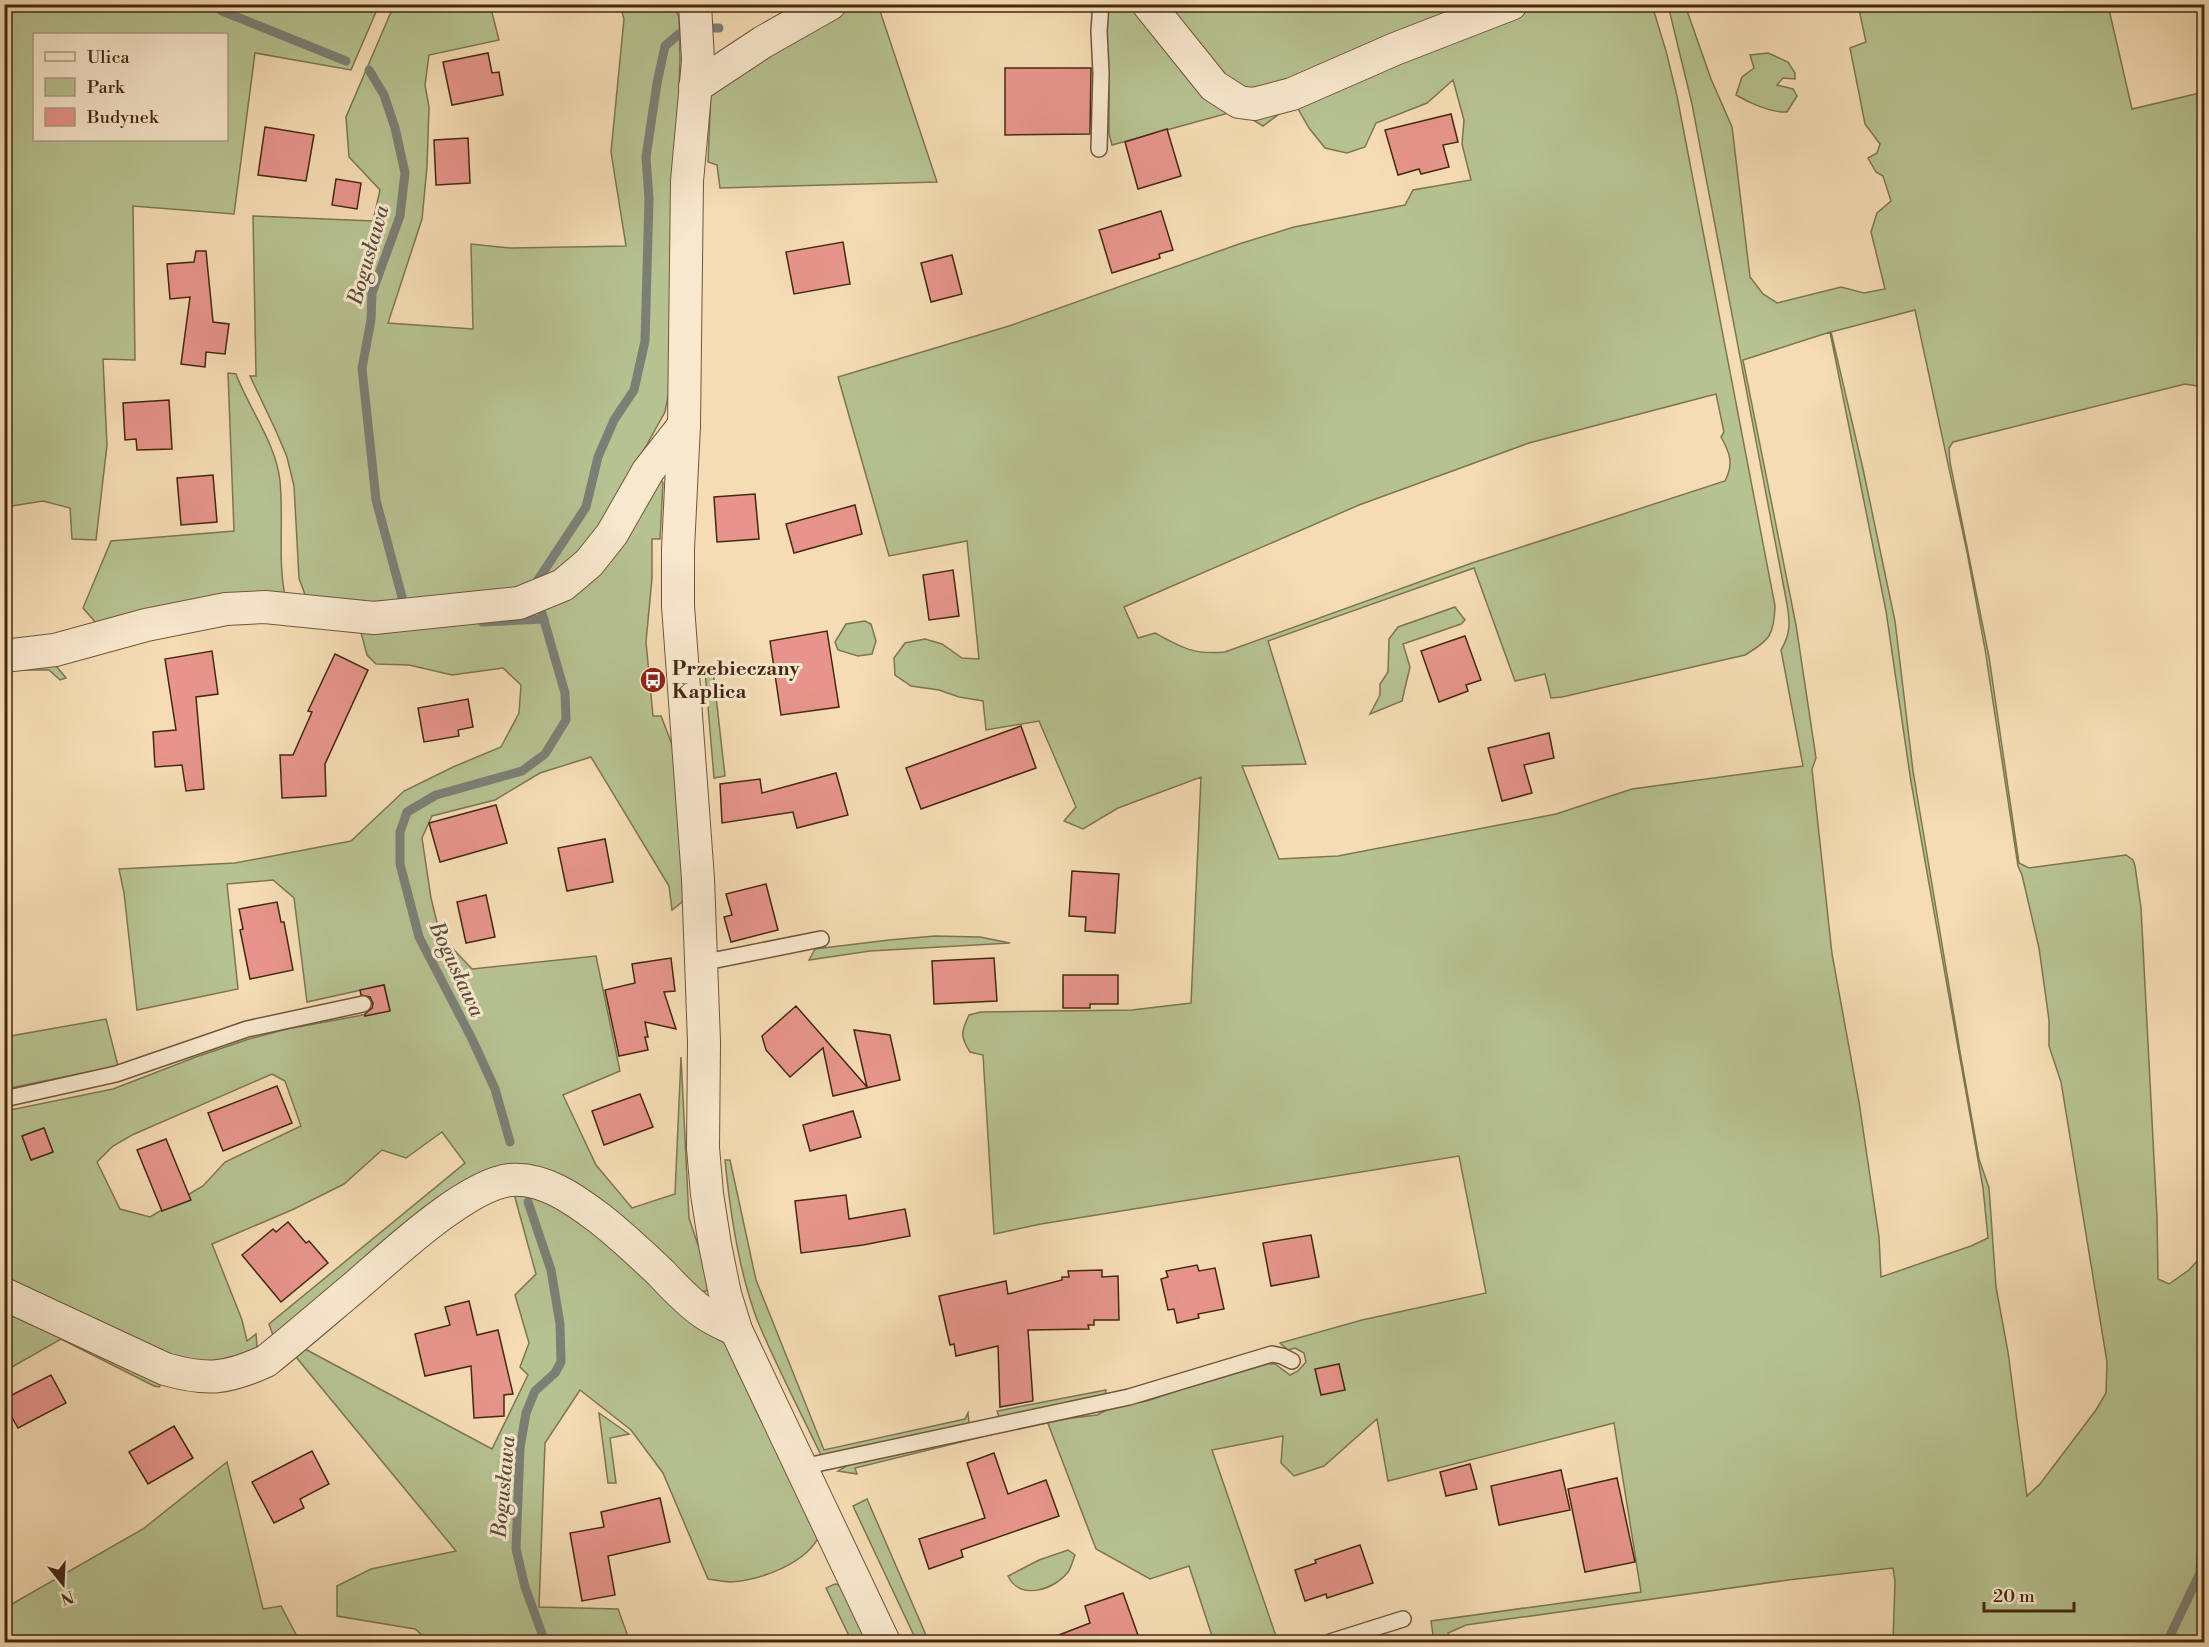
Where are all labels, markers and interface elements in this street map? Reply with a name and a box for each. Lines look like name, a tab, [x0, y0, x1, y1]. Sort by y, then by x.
legend	[33, 33, 228, 141]
text: Ulica	[87, 46, 131, 69]
text: Park	[87, 76, 126, 99]
text: Budynek	[86, 106, 160, 129]
water label: Bogusława	[342, 202, 396, 309]
place label: Przebieczany Kaplica	[672, 657, 801, 705]
bus stop icon: Przebieczany Kaplica	[638, 665, 668, 695]
water label: Bogusława	[422, 917, 490, 1021]
water label: Bogusława	[487, 1435, 521, 1540]
north arrow	[33, 1554, 93, 1614]
scale bar	[1984, 1575, 2074, 1613]
text: 20 m	[1993, 1585, 2035, 1608]
text: N	[58, 1586, 76, 1609]

